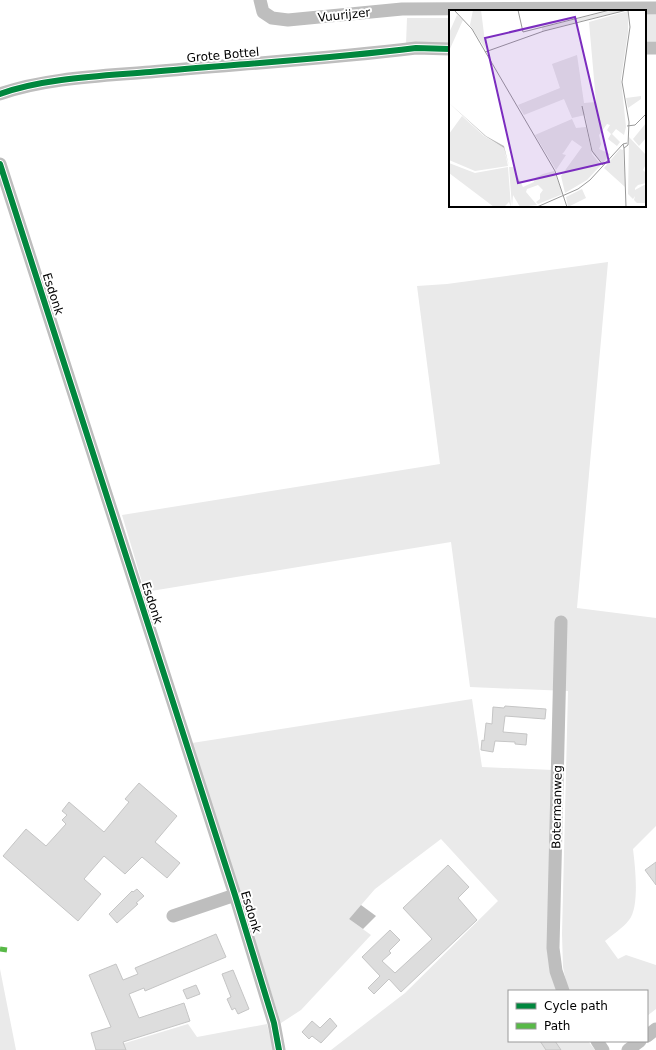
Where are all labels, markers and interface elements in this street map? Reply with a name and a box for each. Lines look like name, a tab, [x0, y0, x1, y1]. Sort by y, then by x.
street label: Vuurijzer	[317, 5, 371, 25]
inset map	[449, 10, 646, 207]
street label: Grote Bottel	[186, 45, 260, 65]
street label: Esdonk	[40, 271, 66, 317]
street label: Esdonk	[139, 580, 165, 626]
street label: Botermanweg	[549, 765, 565, 849]
street label: Esdonk	[238, 889, 264, 935]
legend	[508, 990, 648, 1042]
text: Cycle path	[544, 999, 608, 1013]
text: Path	[544, 1019, 570, 1033]

